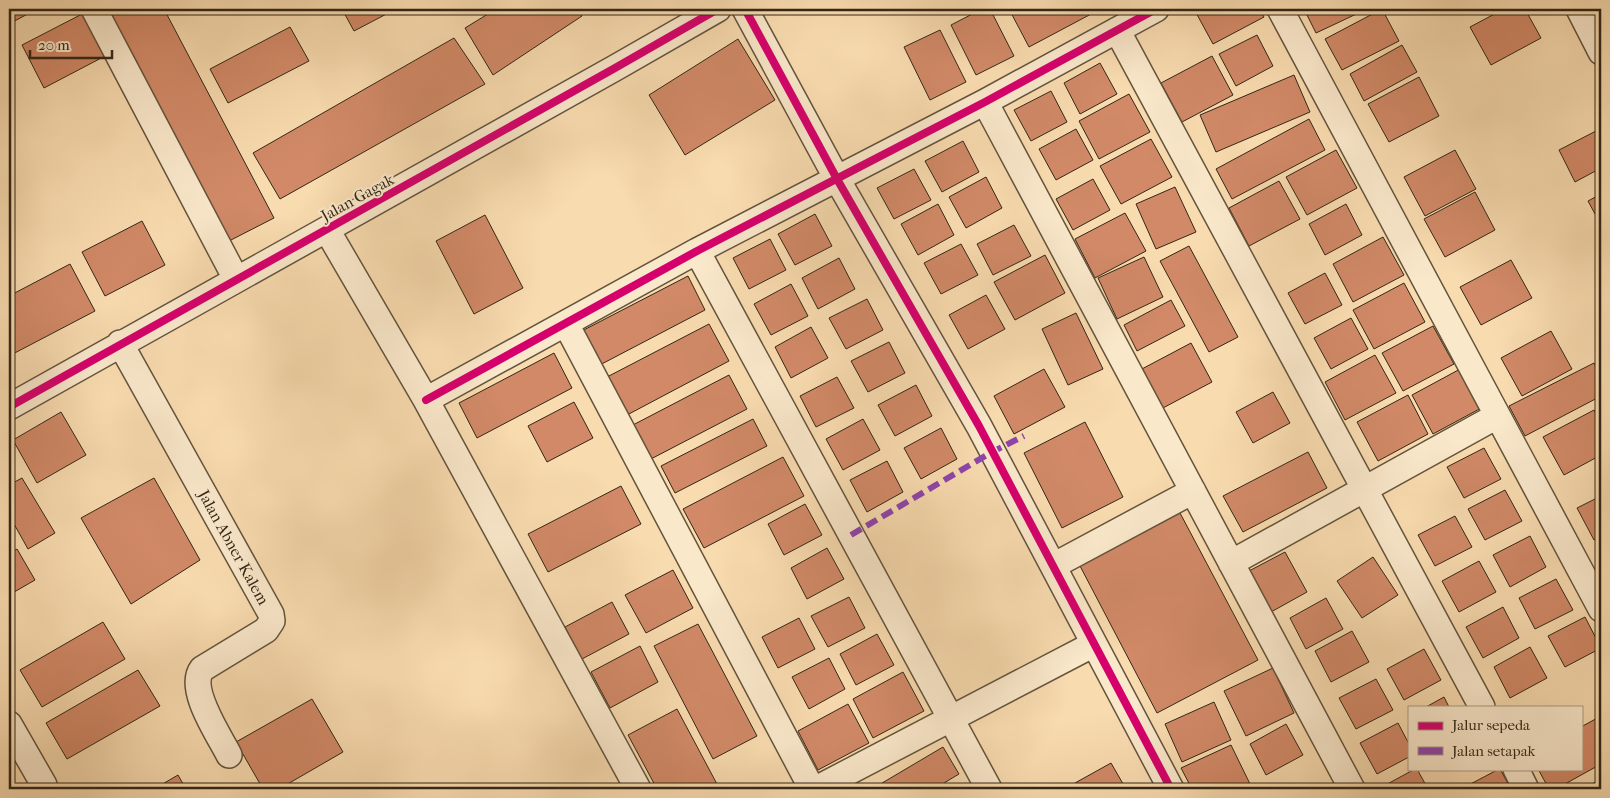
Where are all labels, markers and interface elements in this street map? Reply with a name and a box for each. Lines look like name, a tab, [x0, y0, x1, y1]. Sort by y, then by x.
scale bar	[30, 28, 112, 60]
text: 20 m	[38, 36, 70, 54]
street label: Jalan Gagak	[316, 169, 398, 226]
street label: Jalan Abner Kalem	[193, 485, 273, 609]
legend	[1408, 706, 1582, 770]
text: Jalur sepeda	[1451, 716, 1531, 734]
text: Jalan setapak	[1451, 742, 1536, 760]

